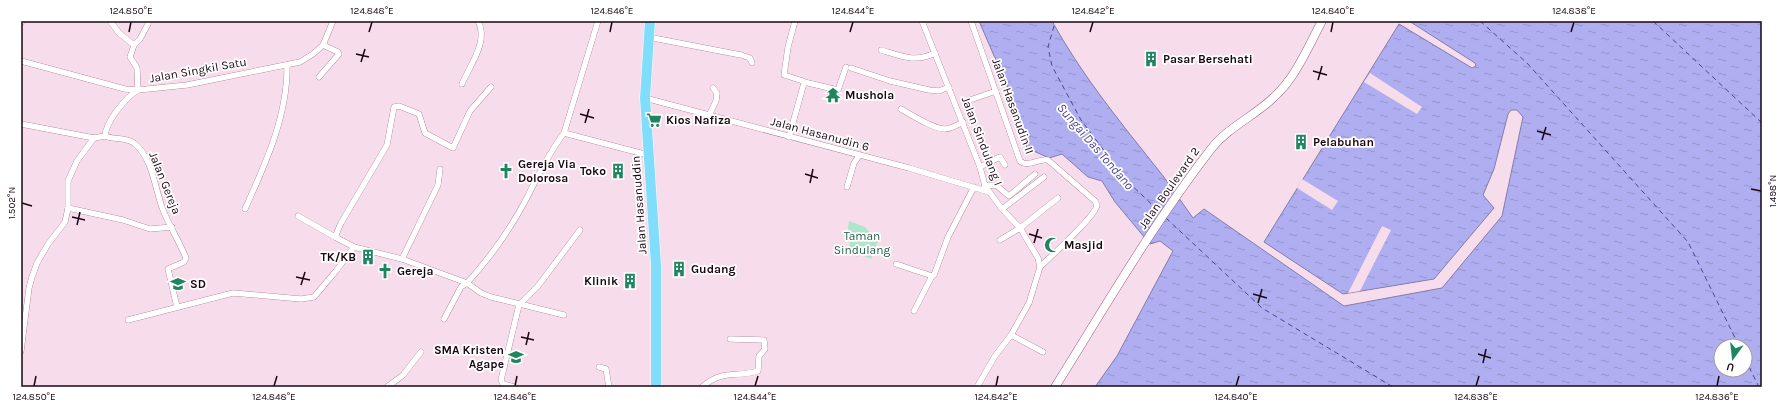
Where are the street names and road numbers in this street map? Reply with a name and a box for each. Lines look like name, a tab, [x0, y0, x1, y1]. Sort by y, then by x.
street label: Jalan Singkil Satu	[148, 55, 248, 85]
street label: Jalan Hasanudin II	[989, 56, 1037, 156]
street label: Jalan Sindulang I	[959, 95, 1005, 187]
street label: Jalan Hasanudin 6	[769, 114, 871, 154]
street label: Jalan Boulevard 2	[1136, 145, 1202, 231]
street label: Jalan Gereja	[146, 150, 184, 216]
street label: Jalan Hasanuddin	[629, 155, 649, 255]

